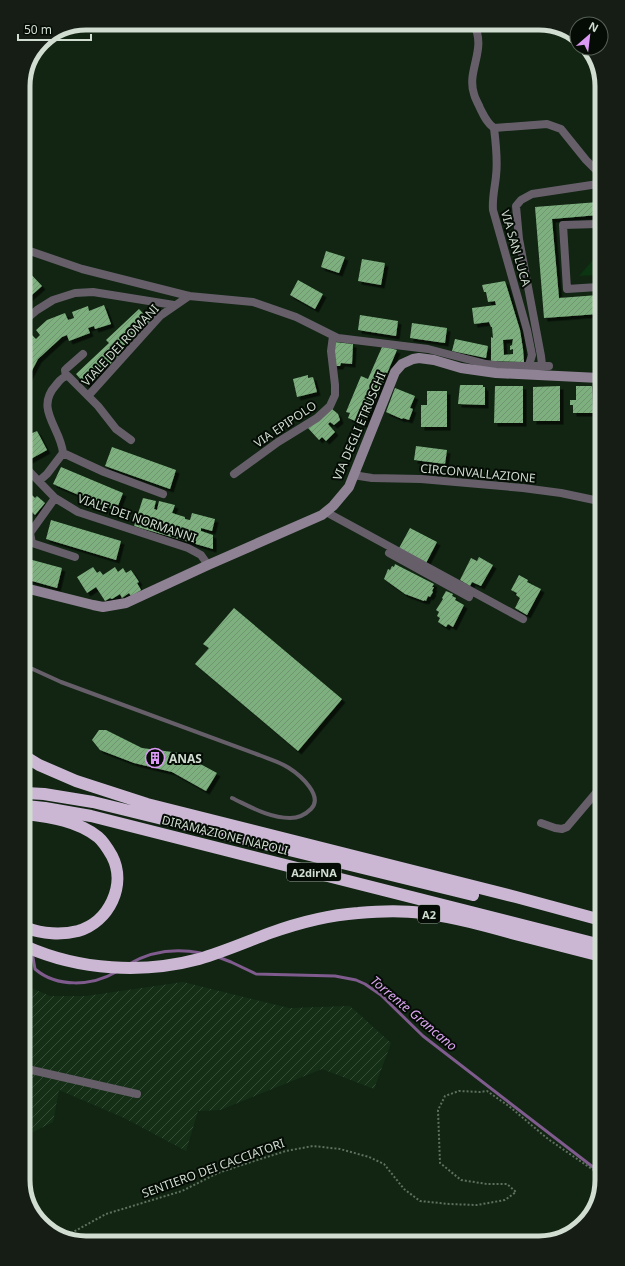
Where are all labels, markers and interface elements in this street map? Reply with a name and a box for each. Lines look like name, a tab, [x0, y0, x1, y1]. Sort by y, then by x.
scale bar	[18, 16, 91, 42]
north arrow	[569, 16, 609, 56]
text: N	[586, 18, 601, 35]
text: 50 m	[24, 21, 52, 38]
street label: VIA SAN LUCA	[497, 208, 535, 289]
street label: VIALE DEI ROMANI	[78, 300, 162, 390]
street label: VIA DEGLI ETRUSCHI	[328, 369, 390, 483]
street label: VIA EPIPOLO	[250, 397, 320, 451]
street label: CIRCONVALLAZIONE	[420, 459, 536, 487]
street label: VIALE DEI NORMANNI	[75, 490, 199, 546]
building icon: ANAS	[144, 747, 166, 769]
place label: ANAS	[169, 750, 202, 767]
street label: DIRAMAZIONE NAPOLI	[160, 811, 290, 859]
road number: A2dirNA	[287, 863, 341, 881]
road number: A2	[418, 905, 440, 923]
water label: Torrente Grancano	[367, 971, 461, 1055]
street label: SENTIERO DEI CACCIATORI	[139, 1134, 287, 1202]

